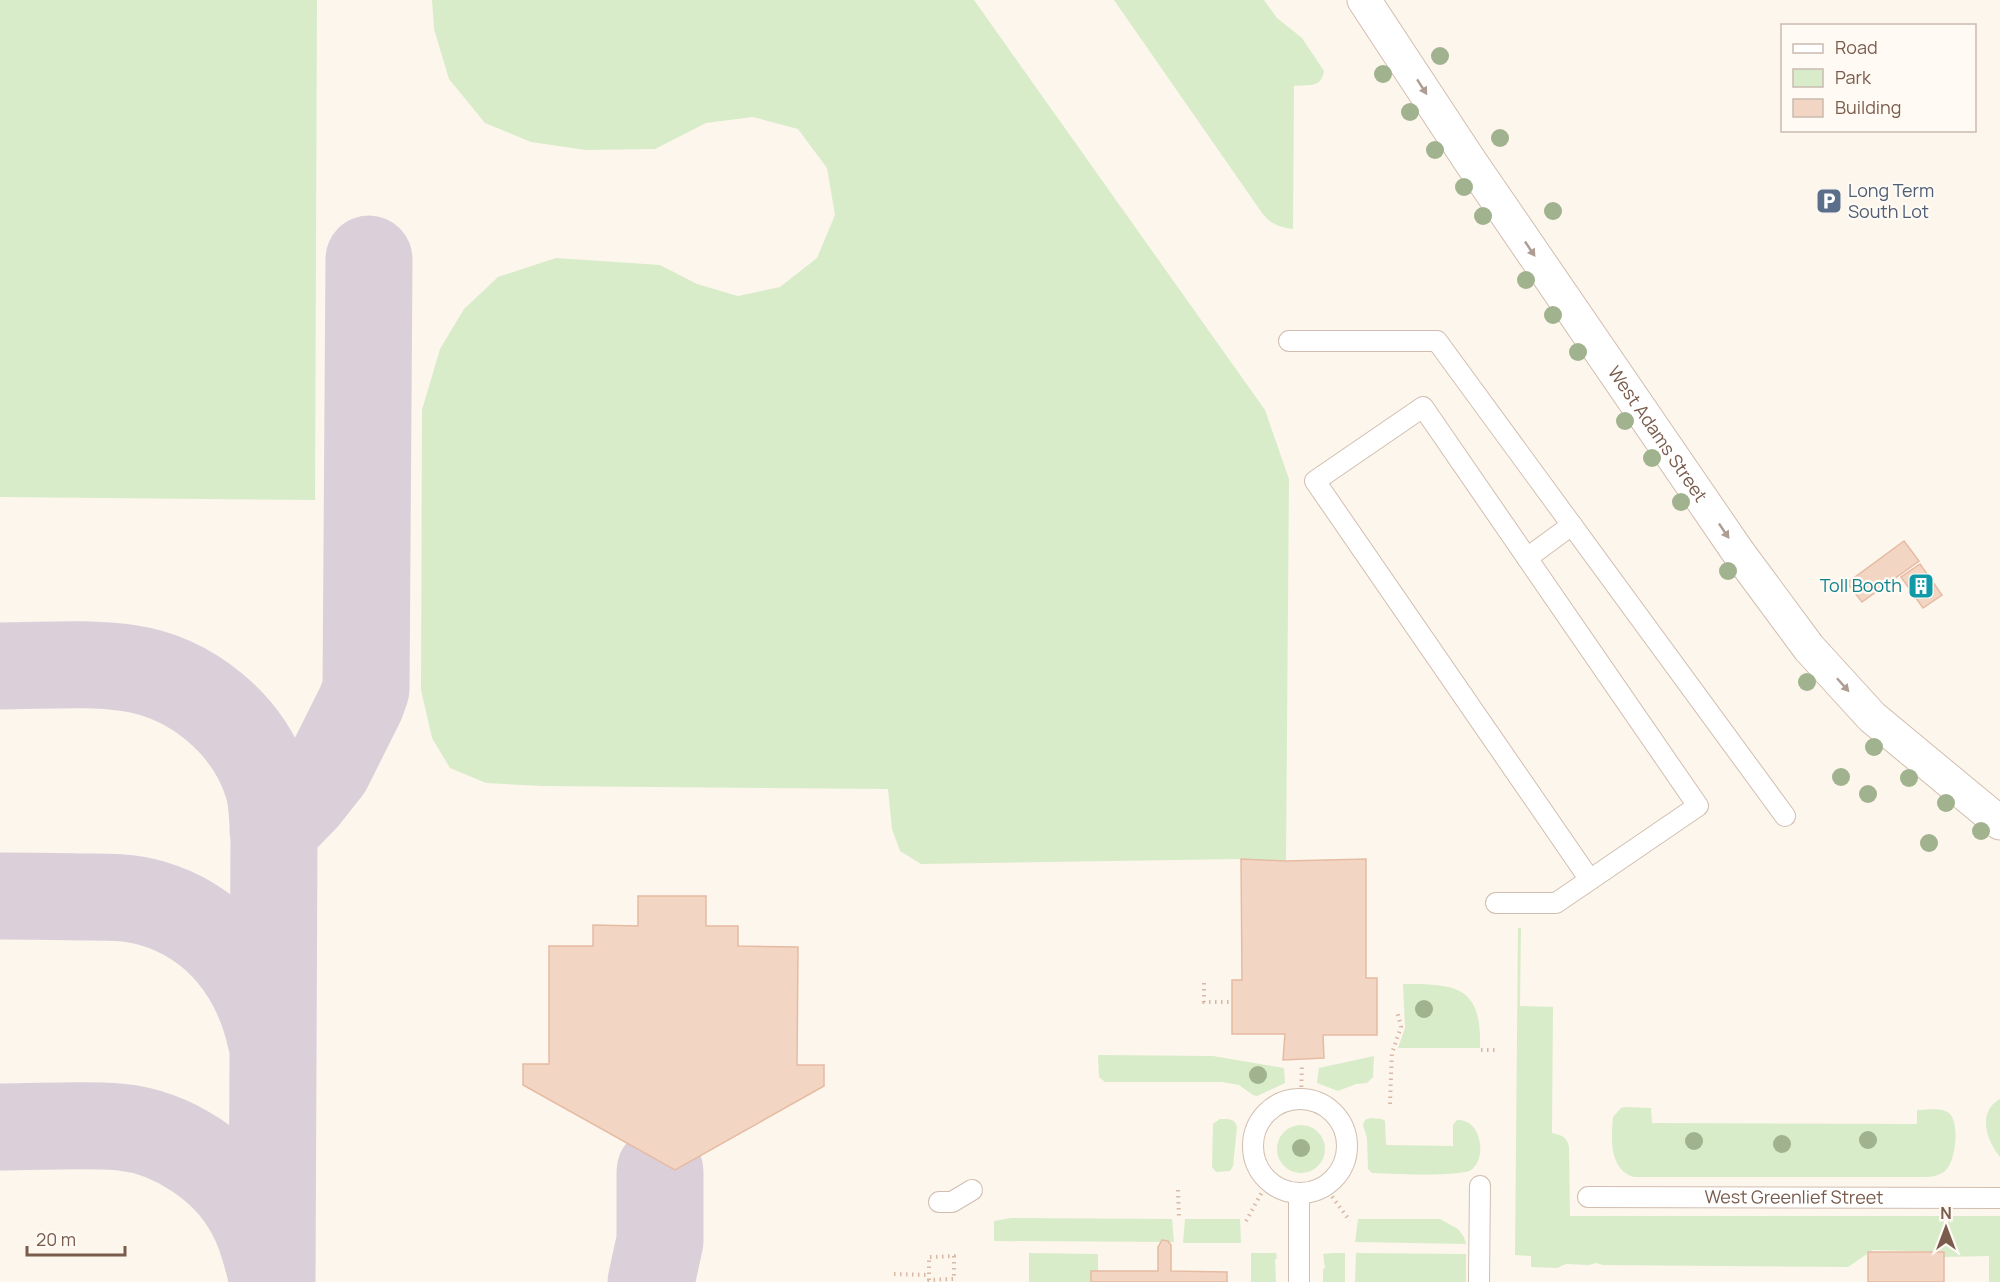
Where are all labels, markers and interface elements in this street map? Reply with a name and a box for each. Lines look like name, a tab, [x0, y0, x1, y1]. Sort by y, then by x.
legend	[1781, 24, 1976, 132]
text: Road	[1835, 35, 1878, 59]
text: Park	[1835, 65, 1872, 89]
one-way arrow	[1416, 79, 1427, 95]
text: Building	[1835, 95, 1901, 119]
place label: Long Term South Lot	[1848, 178, 1934, 223]
parking icon: Long Term South Lot	[1814, 186, 1844, 216]
one-way arrow	[1524, 241, 1535, 257]
street label: West Adams Street	[1603, 361, 1713, 506]
one-way arrow	[1718, 523, 1729, 539]
building icon: Toll Booth	[1906, 571, 1936, 601]
place label: Toll Booth	[1820, 573, 1902, 597]
one-way arrow	[1836, 677, 1849, 692]
street label: West Greenlief Street	[1704, 1184, 1884, 1209]
north arrow	[1916, 1198, 1976, 1258]
text: N	[1940, 1202, 1952, 1224]
scale bar	[27, 1219, 124, 1257]
text: 20 m	[36, 1227, 76, 1251]

